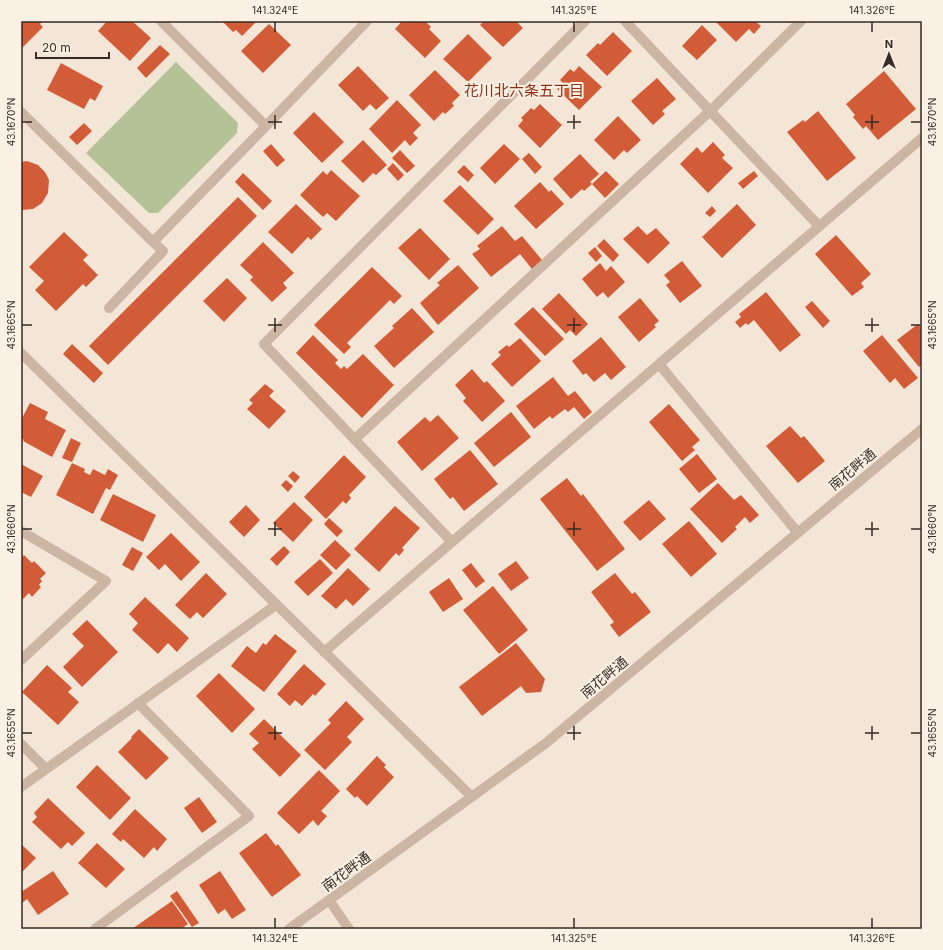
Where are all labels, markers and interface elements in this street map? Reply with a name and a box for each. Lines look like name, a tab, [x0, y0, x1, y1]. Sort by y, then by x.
text: 141.324°E	[252, 4, 298, 16]
text: 141.325°E	[551, 4, 597, 16]
text: 141.326°E	[849, 4, 895, 16]
scale bar	[36, 34, 109, 60]
north arrow	[869, 34, 909, 74]
text: N	[885, 37, 893, 51]
text: 20 m	[42, 40, 71, 55]
district label: 花川北六条五丁目	[464, 81, 584, 100]
text: 43.1670°N	[5, 98, 17, 146]
text: 43.1670°N	[926, 98, 938, 146]
text: 43.1665°N	[5, 300, 17, 350]
text: 43.1665°N	[926, 300, 938, 350]
street label: 南花畔通	[825, 444, 879, 494]
text: 43.1660°N	[5, 504, 17, 554]
text: 43.1660°N	[926, 504, 938, 554]
street label: 南花畔通	[577, 652, 631, 702]
text: 43.1655°N	[5, 709, 17, 757]
text: 43.1655°N	[926, 709, 938, 757]
street label: 南花畔通	[318, 848, 374, 894]
text: 141.324°E	[252, 932, 298, 944]
text: 141.325°E	[551, 932, 597, 944]
text: 141.326°E	[849, 932, 895, 944]

